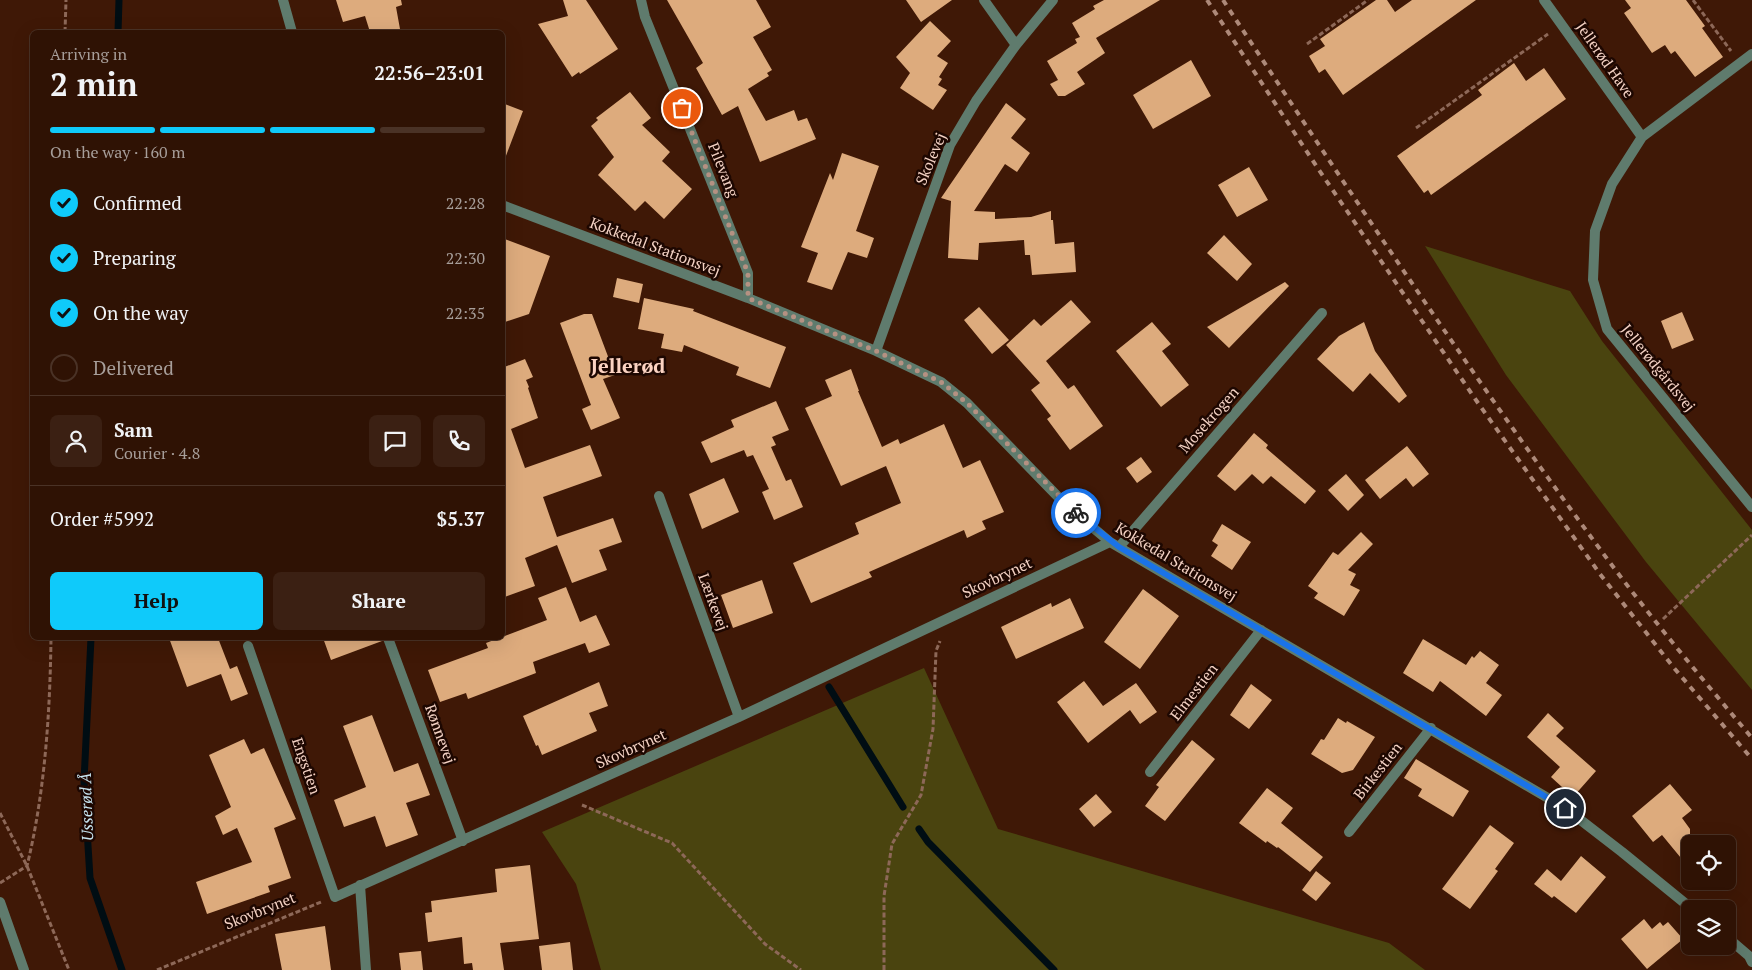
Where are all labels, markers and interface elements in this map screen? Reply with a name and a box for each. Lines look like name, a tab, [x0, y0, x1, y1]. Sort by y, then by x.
street label: Jellerød Have	[1572, 17, 1639, 101]
text: Arriving in	[50, 43, 127, 65]
text: 22:56–23:01	[374, 60, 485, 85]
text: 2 min	[50, 63, 138, 105]
pin	[661, 87, 703, 129]
icon: bag	[668, 94, 696, 122]
street label: Skolevej	[910, 129, 950, 188]
street label: Pilevang	[704, 139, 744, 201]
text: On the way · 160 m	[50, 141, 185, 163]
icon: check	[50, 189, 78, 217]
text: Confirmed	[93, 190, 182, 215]
text: 22:28	[446, 192, 485, 214]
street label: Kokkedal Stationsvej	[587, 212, 724, 280]
icon: check	[50, 244, 78, 272]
text: Preparing	[93, 245, 176, 270]
text: 22:30	[446, 247, 485, 269]
icon: check	[50, 299, 78, 327]
text: On the way	[93, 300, 188, 325]
text: 22:35	[446, 302, 485, 324]
street label: Jellerødgårdsvej	[1617, 320, 1700, 415]
district label: Jellerød	[591, 352, 665, 379]
text: Delivered	[93, 355, 174, 380]
street label: Mosekrogen	[1174, 382, 1243, 457]
button: person	[50, 415, 102, 467]
button: chat	[369, 415, 421, 467]
button: phone	[433, 415, 485, 467]
text: Sam	[114, 417, 153, 442]
text: Courier · 4.8	[114, 442, 200, 464]
courier	[1051, 488, 1101, 538]
icon: bike	[1062, 499, 1090, 527]
text: Order #5992	[50, 506, 154, 531]
text: $5.37	[436, 506, 485, 531]
street label: Kokkedal Stationsvej	[1112, 517, 1241, 605]
street label: Skovbrynet	[958, 552, 1035, 602]
street label: Lærkevej	[694, 570, 734, 633]
button: Help	[50, 572, 263, 630]
button: Share	[273, 572, 485, 630]
street label: Elmestien	[1165, 659, 1222, 724]
street label: Rønnevej	[421, 701, 461, 766]
street label: Skovbrynet	[592, 724, 669, 772]
street label: Engstien	[288, 735, 326, 797]
street label: Birkestien	[1349, 738, 1406, 803]
water label: Usserød Å	[74, 772, 98, 842]
pin	[1544, 787, 1586, 829]
icon: home	[1551, 794, 1579, 822]
map controls	[1681, 835, 1736, 955]
button: locate	[1681, 835, 1736, 890]
street label: Skovbrynet	[221, 887, 299, 933]
button: layers	[1681, 900, 1736, 955]

